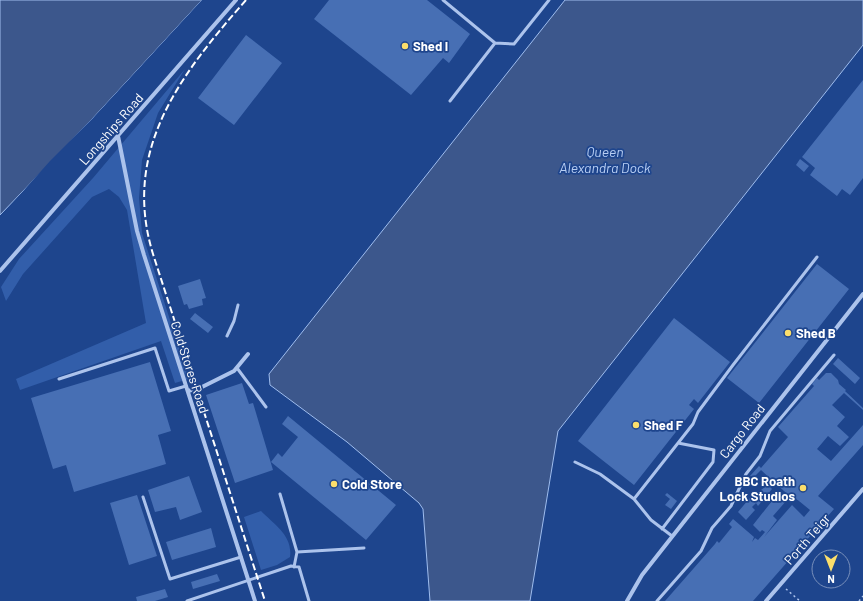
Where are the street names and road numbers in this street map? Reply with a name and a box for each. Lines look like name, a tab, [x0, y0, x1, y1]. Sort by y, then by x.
street label: Longships Road	[76, 90, 146, 168]
street label: Cold Stores Road	[168, 319, 212, 415]
street label: Cargo Road	[716, 401, 768, 461]
street label: Porth Teigr	[781, 510, 834, 568]

